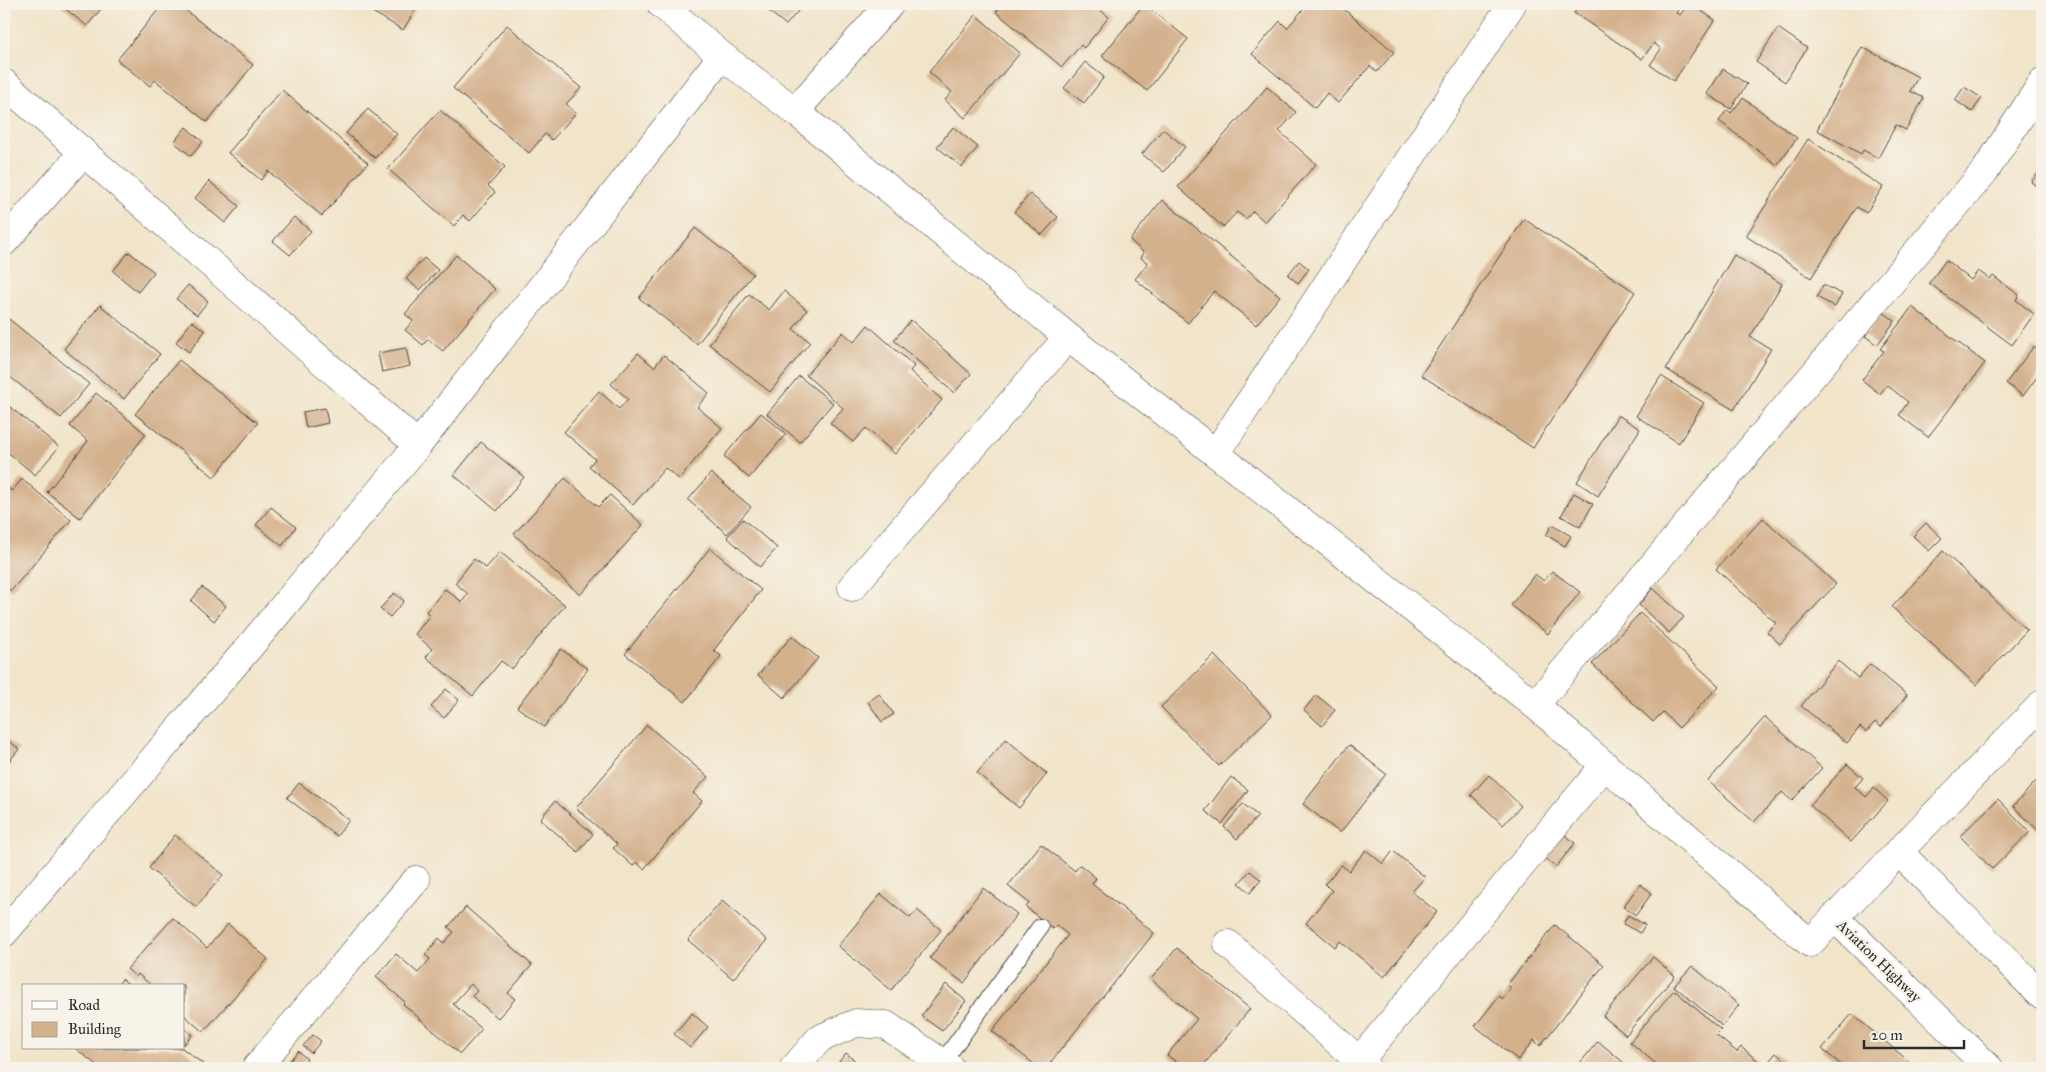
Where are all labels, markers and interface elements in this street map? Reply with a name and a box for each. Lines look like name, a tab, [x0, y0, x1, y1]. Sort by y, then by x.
street label: Aviation Highway	[1832, 915, 1926, 1007]
legend	[22, 984, 185, 1050]
text: Road	[68, 996, 100, 1014]
scale bar	[1864, 1017, 1964, 1049]
text: Building	[68, 1020, 122, 1038]
text: 20 m	[1871, 1026, 1903, 1044]

